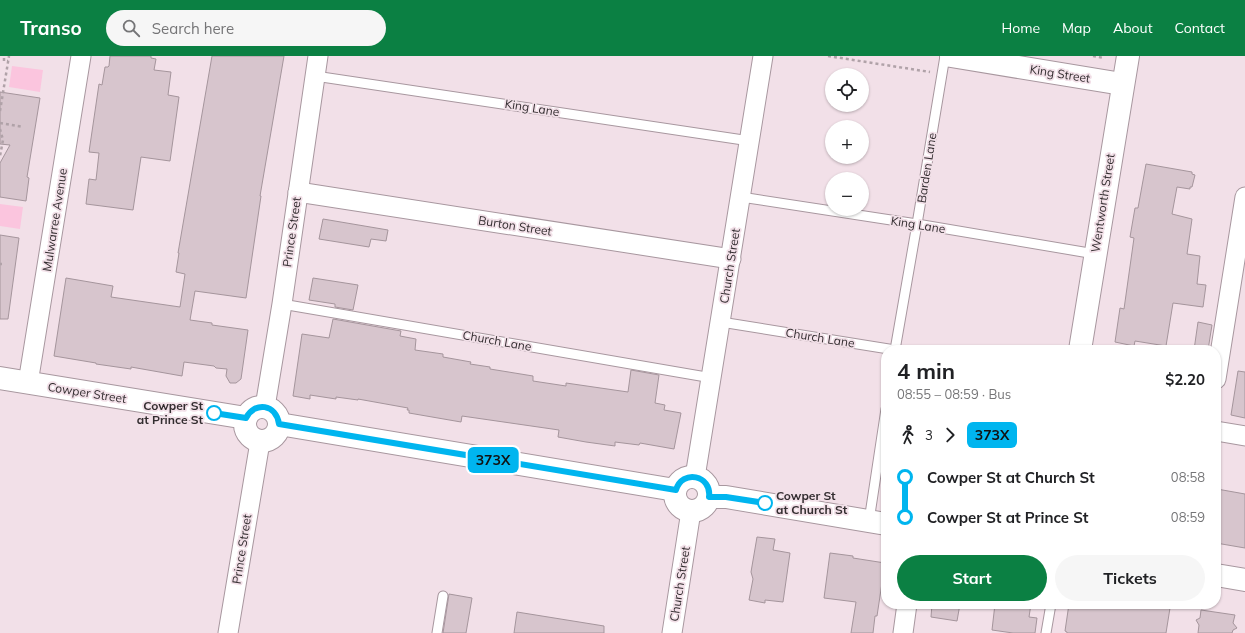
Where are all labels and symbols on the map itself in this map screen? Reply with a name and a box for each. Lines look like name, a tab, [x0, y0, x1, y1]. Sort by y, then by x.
street label: King Street	[1029, 61, 1091, 86]
street label: King Lane	[504, 96, 560, 119]
street label: Barden Lane	[914, 132, 939, 204]
street label: Wentworth Street	[1087, 152, 1118, 253]
street label: Mulwarree Avenue	[39, 167, 70, 273]
street label: Prince Street	[279, 196, 304, 268]
street label: Burton Street	[477, 212, 553, 239]
street label: King Lane	[890, 213, 946, 236]
street label: Church Street	[716, 227, 743, 304]
street label: Church Lane	[784, 325, 856, 350]
street label: Church Lane	[461, 327, 533, 354]
street label: Cowper Street	[47, 379, 127, 406]
place label: Cowper St at Prince St	[137, 398, 203, 427]
marker: Cowper St at Prince St	[206, 405, 222, 421]
line badge: 373X	[465, 447, 521, 473]
place label: Cowper St at Church St	[776, 488, 848, 517]
marker: Cowper St at Church St	[757, 495, 773, 511]
street label: Prince Street	[229, 513, 254, 585]
street label: Church Street	[666, 545, 693, 622]

